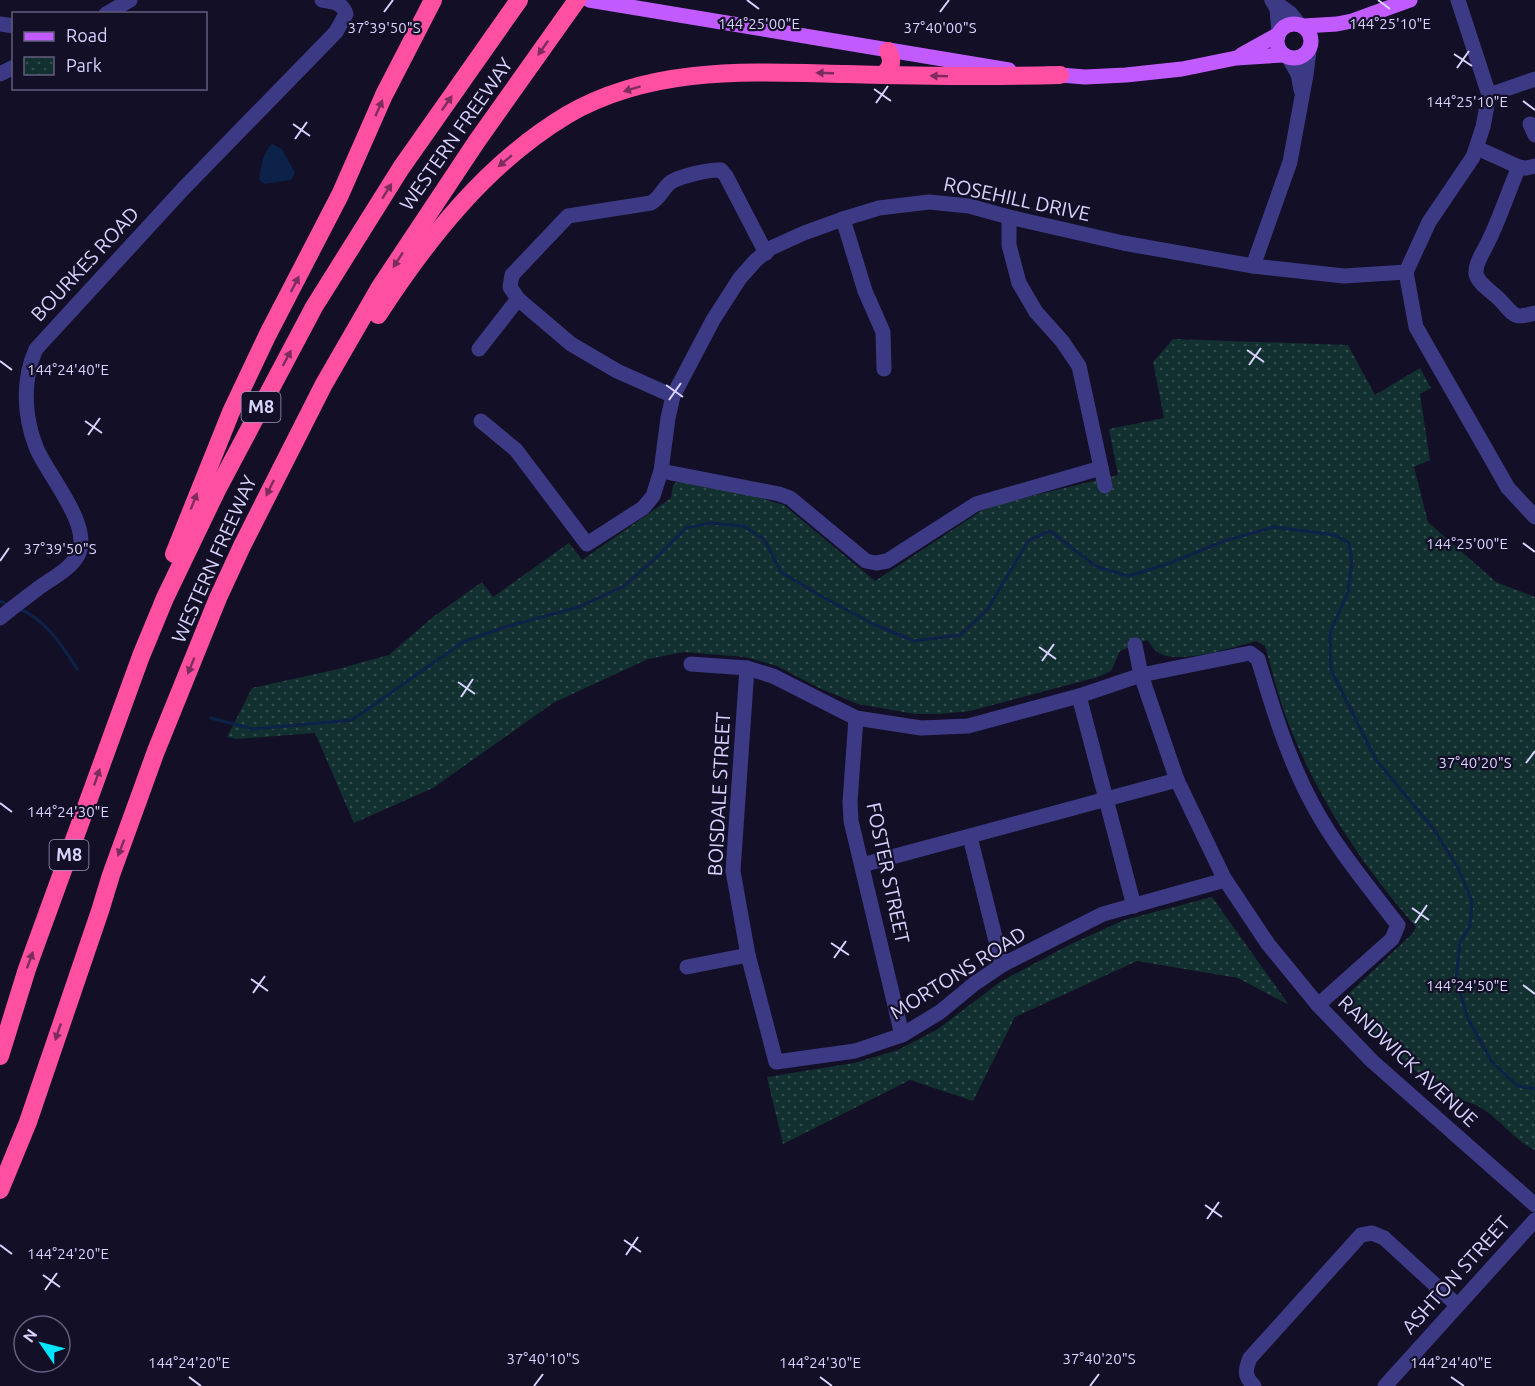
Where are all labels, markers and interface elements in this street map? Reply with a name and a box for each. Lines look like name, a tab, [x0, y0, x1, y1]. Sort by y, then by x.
legend	[12, 12, 207, 90]
text: 144°25'00"E	[718, 15, 800, 32]
text: 144°25'10"E	[1349, 15, 1431, 32]
text: 37°39'50"S	[347, 19, 421, 36]
text: 37°40'00"S	[903, 19, 977, 36]
text: Road	[66, 25, 108, 45]
one-way arrow	[538, 40, 550, 55]
street label: WESTERN FREEWAY	[394, 53, 517, 214]
text: Park	[66, 55, 102, 75]
one-way arrow	[816, 69, 835, 78]
one-way arrow	[929, 71, 948, 80]
one-way arrow	[623, 85, 641, 94]
text: 144°25'10"E	[1426, 93, 1508, 110]
one-way arrow	[441, 95, 453, 111]
one-way arrow	[374, 99, 384, 117]
one-way arrow	[498, 154, 513, 167]
street label: ROSEHILL DRIVE	[942, 172, 1093, 225]
one-way arrow	[381, 183, 392, 199]
street label: BOURKES ROAD	[26, 202, 143, 326]
one-way arrow	[392, 252, 403, 268]
one-way arrow	[290, 275, 300, 292]
one-way arrow	[282, 350, 292, 367]
text: 144°24'40"E	[27, 361, 109, 378]
road number: M8	[242, 392, 280, 422]
street label: WESTERN FREEWAY	[166, 471, 261, 646]
one-way arrow	[266, 479, 276, 497]
one-way arrow	[190, 492, 200, 510]
text: 144°25'00"E	[1426, 535, 1508, 552]
text: 37°39'50"S	[23, 540, 97, 557]
one-way arrow	[186, 657, 195, 675]
street label: BOISDALE STREET	[703, 711, 734, 877]
text: 37°40'20"S	[1438, 754, 1512, 771]
one-way arrow	[93, 768, 103, 786]
street label: FOSTER STREET	[862, 800, 915, 945]
text: 144°24'30"E	[27, 803, 109, 820]
one-way arrow	[116, 839, 125, 857]
road number: M8	[50, 840, 88, 870]
street label: MORTONS ROAD	[886, 922, 1030, 1024]
one-way arrow	[26, 951, 36, 969]
text: 144°24'50"E	[1426, 977, 1508, 994]
street label: RANDWICK AVENUE	[1334, 990, 1483, 1131]
one-way arrow	[52, 1023, 62, 1041]
street label: ASHTON STREET	[1397, 1211, 1515, 1338]
text: 144°24'20"E	[27, 1245, 109, 1262]
north arrow	[12, 1314, 72, 1374]
text: N	[19, 1325, 41, 1345]
text: 37°40'10"S	[506, 1350, 580, 1367]
text: 37°40'20"S	[1062, 1350, 1136, 1367]
text: 144°24'20"E	[148, 1354, 230, 1371]
text: 144°24'30"E	[779, 1354, 861, 1371]
text: 144°24'40"E	[1410, 1354, 1492, 1371]

